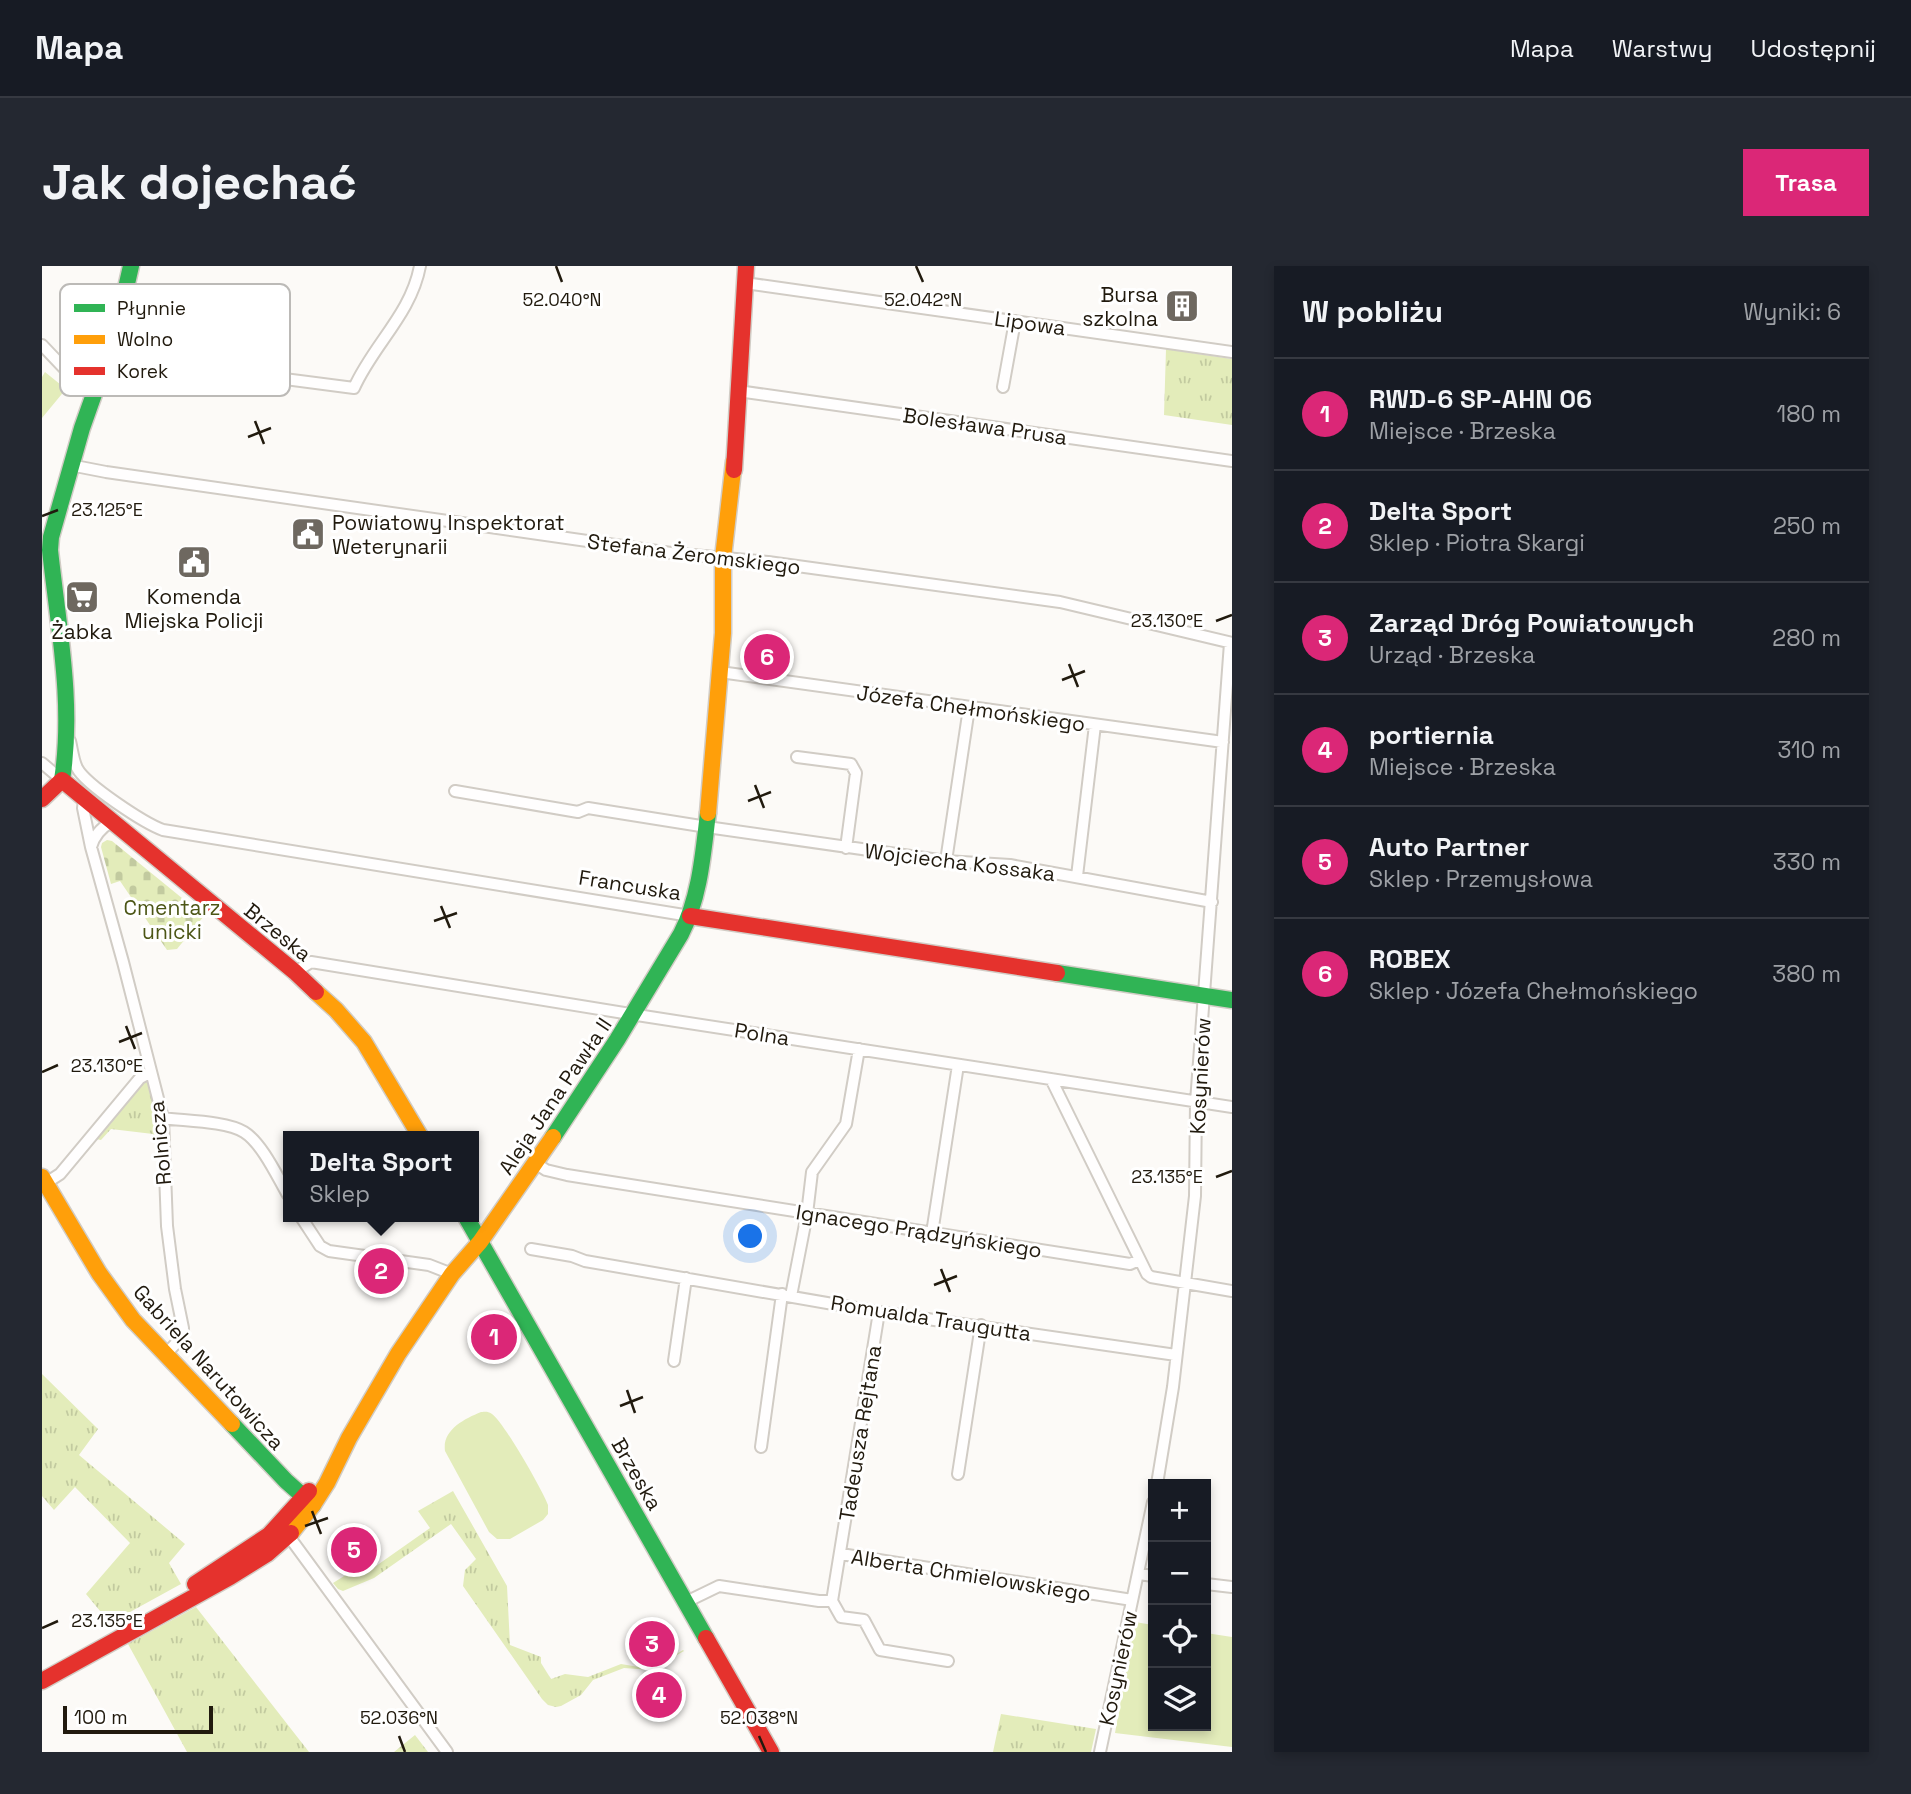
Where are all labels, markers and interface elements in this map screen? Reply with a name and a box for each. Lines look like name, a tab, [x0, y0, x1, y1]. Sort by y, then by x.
text: Mapa	[35, 27, 123, 69]
text: Mapa	[1510, 33, 1574, 64]
text: Warstwy	[1612, 33, 1713, 64]
text: Udostępnij	[1751, 33, 1876, 64]
button: Trasa	[1743, 149, 1869, 216]
text: Jak dojechać	[42, 151, 357, 213]
place label: Bursa szkolna	[1082, 281, 1158, 332]
legend	[60, 284, 290, 396]
building icon: Bursa szkolna	[1163, 287, 1201, 325]
text: 52.040°N	[523, 288, 601, 311]
text: 52.042°N	[884, 288, 962, 311]
text: W pobliżu	[1302, 292, 1443, 331]
text: Płynnie	[117, 296, 186, 321]
text: Wyniki: 6	[1743, 297, 1841, 327]
street label: Lipowa	[993, 305, 1067, 341]
text: Wolno	[117, 327, 173, 352]
text: Korek	[117, 359, 168, 384]
text: RWD-6 SP-AHN 06	[1369, 382, 1592, 416]
text: 1	[1320, 399, 1330, 429]
text: 180 m	[1777, 399, 1841, 429]
street label: Bolesława Prusa	[901, 401, 1069, 451]
text: Miejsce · Brzeska	[1369, 416, 1556, 446]
text: Delta Sport	[1369, 494, 1512, 528]
text: 23.125°E	[71, 498, 143, 521]
place label: Powiatowy Inspektorat Weterynarii	[332, 509, 565, 560]
text: 2	[1318, 511, 1332, 541]
text: 250 m	[1773, 511, 1841, 541]
public building icon: Powiatowy Inspektorat Weterynarii	[289, 515, 327, 553]
street label: Stefana Żeromskiego	[586, 528, 802, 580]
text: Sklep · Piotra Skargi	[1369, 528, 1585, 558]
public building icon: Komenda Miejska Policji	[175, 543, 213, 581]
supermarket icon: Żabka	[63, 578, 101, 616]
place label: Komenda Miejska Policji	[125, 583, 263, 634]
text: Zarząd Dróg Powiatowych	[1369, 606, 1695, 640]
text: 23.130°E	[1131, 609, 1203, 632]
place label: Żabka	[52, 618, 112, 645]
text: 3	[1318, 623, 1332, 653]
text: 280 m	[1772, 623, 1841, 653]
pin: 6	[744, 631, 790, 683]
text: Urząd · Brzeska	[1369, 640, 1535, 670]
street label: Józefa Chełmońskiego	[855, 679, 1087, 737]
text: portiernia	[1369, 718, 1494, 752]
text: 4	[1318, 735, 1332, 765]
text: 310 m	[1777, 735, 1841, 765]
text: Miejsce · Brzeska	[1369, 752, 1556, 782]
text: Auto Partner	[1369, 830, 1529, 864]
street label: Wojciecha Kossaka	[863, 837, 1057, 887]
text: 5	[1318, 847, 1332, 877]
text: 330 m	[1773, 847, 1841, 877]
street label: Francuska	[577, 864, 683, 906]
text: Sklep · Przemysłowa	[1369, 864, 1593, 894]
park label: Cmentarz unicki	[123, 894, 221, 945]
street label: Brzeska	[239, 897, 317, 967]
text: ROBEX	[1369, 942, 1451, 976]
text: 6	[1318, 959, 1332, 989]
text: 380 m	[1772, 959, 1841, 989]
text: Sklep · Józefa Chełmońskiego	[1369, 976, 1698, 1006]
street label: Aleja Jana Pawła II	[492, 1012, 618, 1180]
street label: Polna	[733, 1016, 791, 1052]
street label: Kosynierów	[1183, 1017, 1217, 1135]
text: 23.130°E	[71, 1054, 143, 1077]
street label: Rolnicza	[143, 1100, 177, 1186]
popup	[283, 1131, 479, 1222]
text: Delta Sport	[309, 1145, 453, 1179]
text: 23.135°E	[1131, 1165, 1203, 1188]
text: Sklep	[309, 1179, 370, 1209]
street label: Ignacego Prądzyńskiego	[794, 1198, 1044, 1264]
your location	[733, 1219, 767, 1253]
pin: 2	[358, 1245, 404, 1297]
street label: Gabriela Narutowicza	[128, 1279, 290, 1455]
street label: Romualda Traugutta	[829, 1289, 1033, 1347]
pin: 1	[471, 1311, 517, 1363]
street label: Tadeusza Rejtana	[833, 1343, 887, 1523]
street label: Brzeska	[606, 1433, 668, 1515]
map controls	[1148, 1479, 1211, 1731]
button: +	[1148, 1479, 1211, 1542]
pin: 5	[331, 1524, 377, 1576]
button: −	[1148, 1542, 1211, 1605]
street label: Alberta Chmielowskiego	[849, 1543, 1093, 1607]
button: locate	[1148, 1605, 1211, 1668]
street label: Kosynierów	[1093, 1608, 1143, 1728]
text: 23.135°E	[71, 1609, 143, 1632]
pin: 3	[629, 1618, 675, 1670]
button: layers	[1148, 1668, 1211, 1731]
pin: 4	[636, 1669, 682, 1721]
scale bar	[63, 1703, 214, 1735]
text: 100 m	[74, 1705, 128, 1730]
text: 52.036°N	[360, 1706, 438, 1729]
text: 52.038°N	[720, 1706, 798, 1729]

